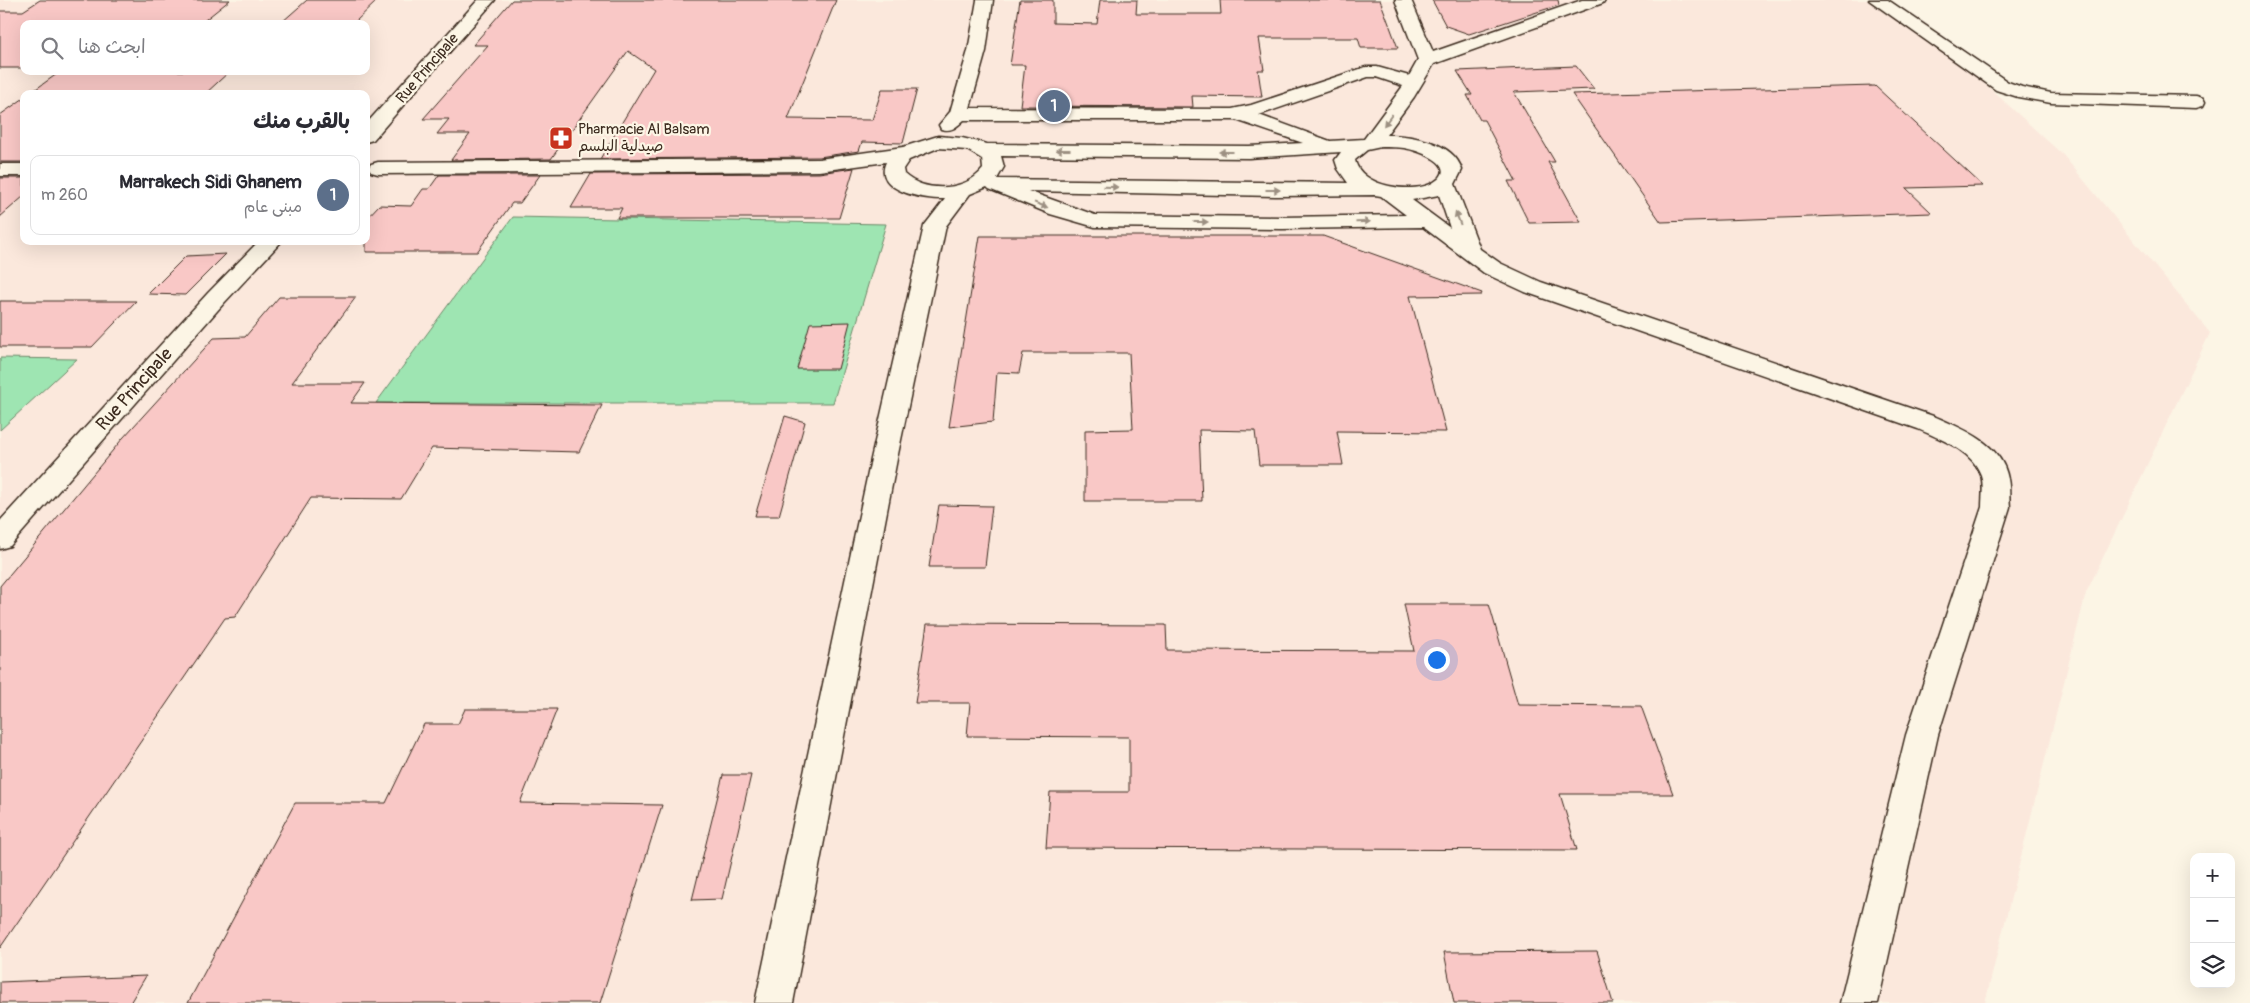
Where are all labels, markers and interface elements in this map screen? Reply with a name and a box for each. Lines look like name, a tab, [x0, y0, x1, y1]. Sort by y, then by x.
search box	[20, 20, 370, 75]
street label: Rue Principale	[392, 29, 463, 107]
icon: search	[38, 34, 66, 62]
text: ابحث هنا	[78, 35, 146, 59]
pin: 1	[1038, 87, 1070, 125]
text: بالقرب منك	[253, 108, 350, 135]
one-way arrow	[1383, 113, 1393, 127]
place label: Pharmacie Al Balsam صيدلية البلسم	[578, 120, 709, 157]
pharmacy icon: Pharmacie Al Balsam صيدلية البلسم	[548, 125, 574, 151]
one-way arrow	[1055, 146, 1071, 154]
one-way arrow	[1217, 147, 1233, 155]
text: Marrakech Sidi Ghanem	[119, 170, 302, 194]
one-way arrow	[1103, 183, 1119, 191]
text: 260 m	[41, 185, 88, 205]
text: 1	[330, 185, 336, 205]
one-way arrow	[1266, 186, 1282, 194]
text: مبنى عام	[244, 197, 302, 217]
one-way arrow	[1033, 202, 1048, 209]
one-way arrow	[1453, 211, 1461, 225]
one-way arrow	[1193, 218, 1209, 226]
one-way arrow	[1355, 218, 1371, 226]
street label: Rue Principale	[91, 343, 178, 436]
your location	[1424, 647, 1450, 673]
map controls	[2190, 853, 2235, 988]
button: +	[2190, 853, 2235, 898]
button: −	[2190, 898, 2235, 943]
button: layers	[2190, 943, 2235, 988]

